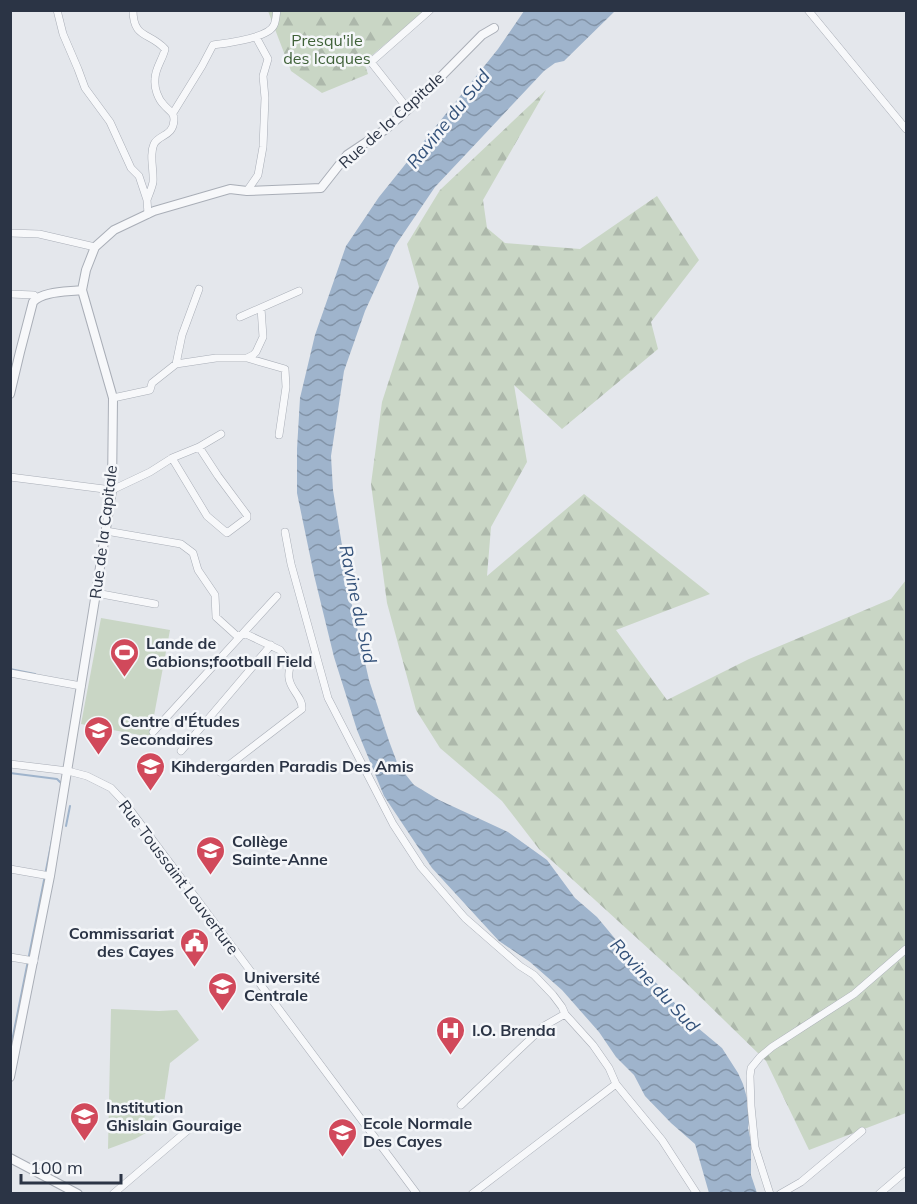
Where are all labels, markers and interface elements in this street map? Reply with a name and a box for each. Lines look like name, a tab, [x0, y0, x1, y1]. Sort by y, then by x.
park label: Presqu'ile des Icaques	[283, 30, 371, 68]
water label: Ravine du Sud	[401, 65, 495, 173]
street label: Rue de la Capitale	[334, 68, 448, 172]
street label: Rue de la Capitale	[85, 464, 121, 600]
water label: Ravine du Sud	[334, 543, 382, 665]
place label: Lande de Gabions;football Field	[146, 633, 312, 671]
sports icon: Lande de Gabions;football Field	[109, 636, 141, 678]
place label: Centre d'Études Secondaires	[120, 711, 240, 749]
school or university icon: Centre d'Études Secondaires	[83, 714, 115, 756]
school or university icon: Kihdergarden Paradis Des Amis	[134, 750, 166, 792]
place label: Kihdergarden Paradis Des Amis	[171, 756, 414, 776]
street label: Rue Toussaint Louverture	[114, 796, 244, 958]
place label: Collège Sainte-Anne	[232, 831, 328, 869]
school or university icon: Collège Sainte-Anne	[195, 834, 227, 876]
place label: Commissariat des Cayes	[69, 923, 174, 961]
public building icon: Commissariat des Cayes	[179, 926, 211, 968]
water label: Ravine du Sud	[606, 933, 705, 1037]
place label: Université Centrale	[244, 967, 320, 1005]
school or university icon: Université Centrale	[207, 970, 239, 1012]
hospital icon: I.O. Brenda	[435, 1014, 467, 1056]
place label: I.O. Brenda	[472, 1020, 556, 1040]
place label: Institution Ghislain Gouraige	[106, 1097, 242, 1135]
school or university icon: Institution Ghislain Gouraige	[69, 1100, 101, 1142]
place label: Ecole Normale Des Cayes	[363, 1113, 472, 1151]
school or university icon: Ecole Normale Des Cayes	[326, 1116, 358, 1158]
scale bar	[21, 1147, 122, 1185]
text: 100 m	[30, 1156, 83, 1179]

